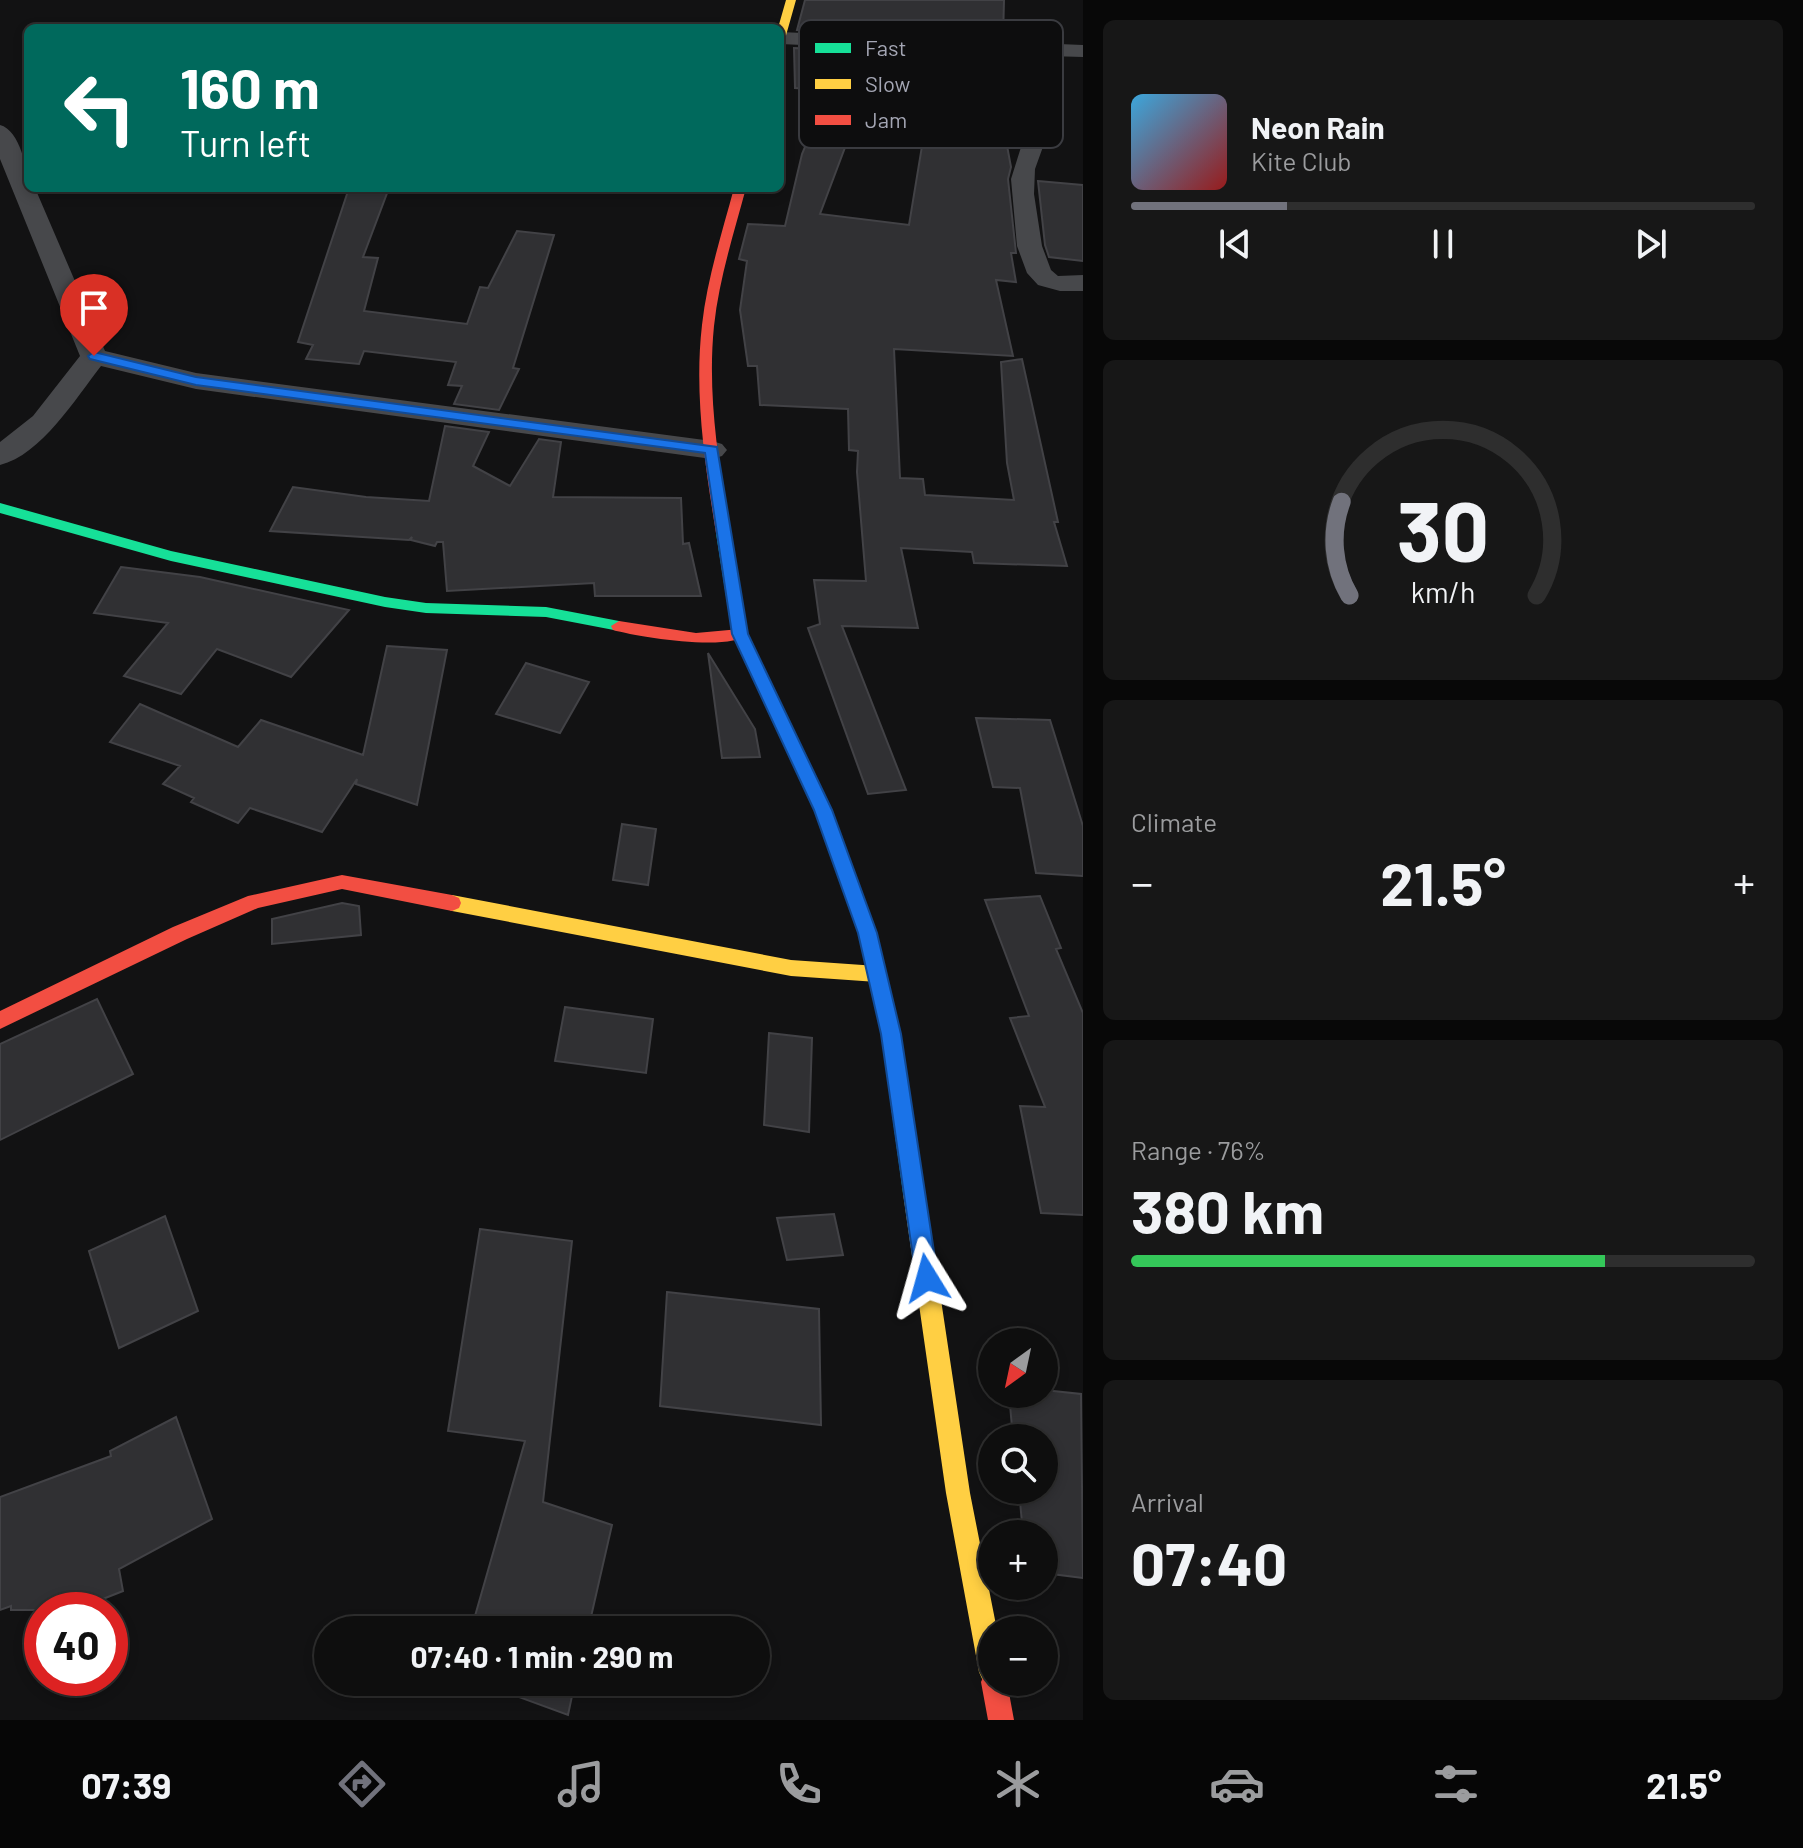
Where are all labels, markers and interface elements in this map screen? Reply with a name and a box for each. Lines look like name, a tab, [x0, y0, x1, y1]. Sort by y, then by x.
legend	[799, 20, 1063, 148]
text: Fast	[865, 34, 907, 60]
text: 160 m	[180, 53, 320, 120]
icon: left	[48, 56, 152, 160]
text: Slow	[865, 70, 910, 96]
text: Jam	[865, 106, 907, 132]
text: Neon Rain	[1251, 109, 1385, 145]
text: Turn left	[180, 121, 311, 164]
text: Kite Club	[1251, 145, 1352, 176]
icon: previous	[1213, 222, 1257, 266]
icon: pause	[1421, 222, 1465, 266]
icon: next	[1629, 222, 1673, 266]
pin	[60, 274, 128, 356]
icon: arrive	[72, 286, 116, 330]
text: 30	[1397, 479, 1489, 579]
text: km/h	[1411, 574, 1475, 609]
text: Climate	[1131, 806, 1217, 837]
text: 21.5°	[1380, 846, 1506, 918]
text: −	[1131, 855, 1153, 908]
text: +	[1733, 855, 1755, 908]
text: Range · 76%	[1131, 1134, 1266, 1165]
text: 380 km	[1131, 1174, 1324, 1246]
position arrow	[885, 1236, 969, 1320]
north arrow	[978, 1328, 1058, 1408]
map controls	[978, 1328, 1058, 1696]
button: search	[978, 1424, 1058, 1504]
text: Arrival	[1131, 1486, 1204, 1517]
button: +	[978, 1520, 1058, 1600]
text: 07:40	[1131, 1526, 1287, 1598]
speed limit sign: 40	[24, 1592, 128, 1696]
button: −	[978, 1616, 1058, 1696]
text: 07:40 · 1 min · 290 m	[411, 1638, 673, 1674]
icon: directions	[334, 1756, 390, 1812]
icon: music	[553, 1756, 609, 1812]
icon: phone	[771, 1756, 827, 1812]
icon: climate	[990, 1756, 1046, 1812]
icon: car	[1209, 1756, 1265, 1812]
icon: filters	[1428, 1756, 1484, 1812]
text: 07:39	[81, 1763, 171, 1806]
text: 21.5°	[1646, 1763, 1722, 1806]

